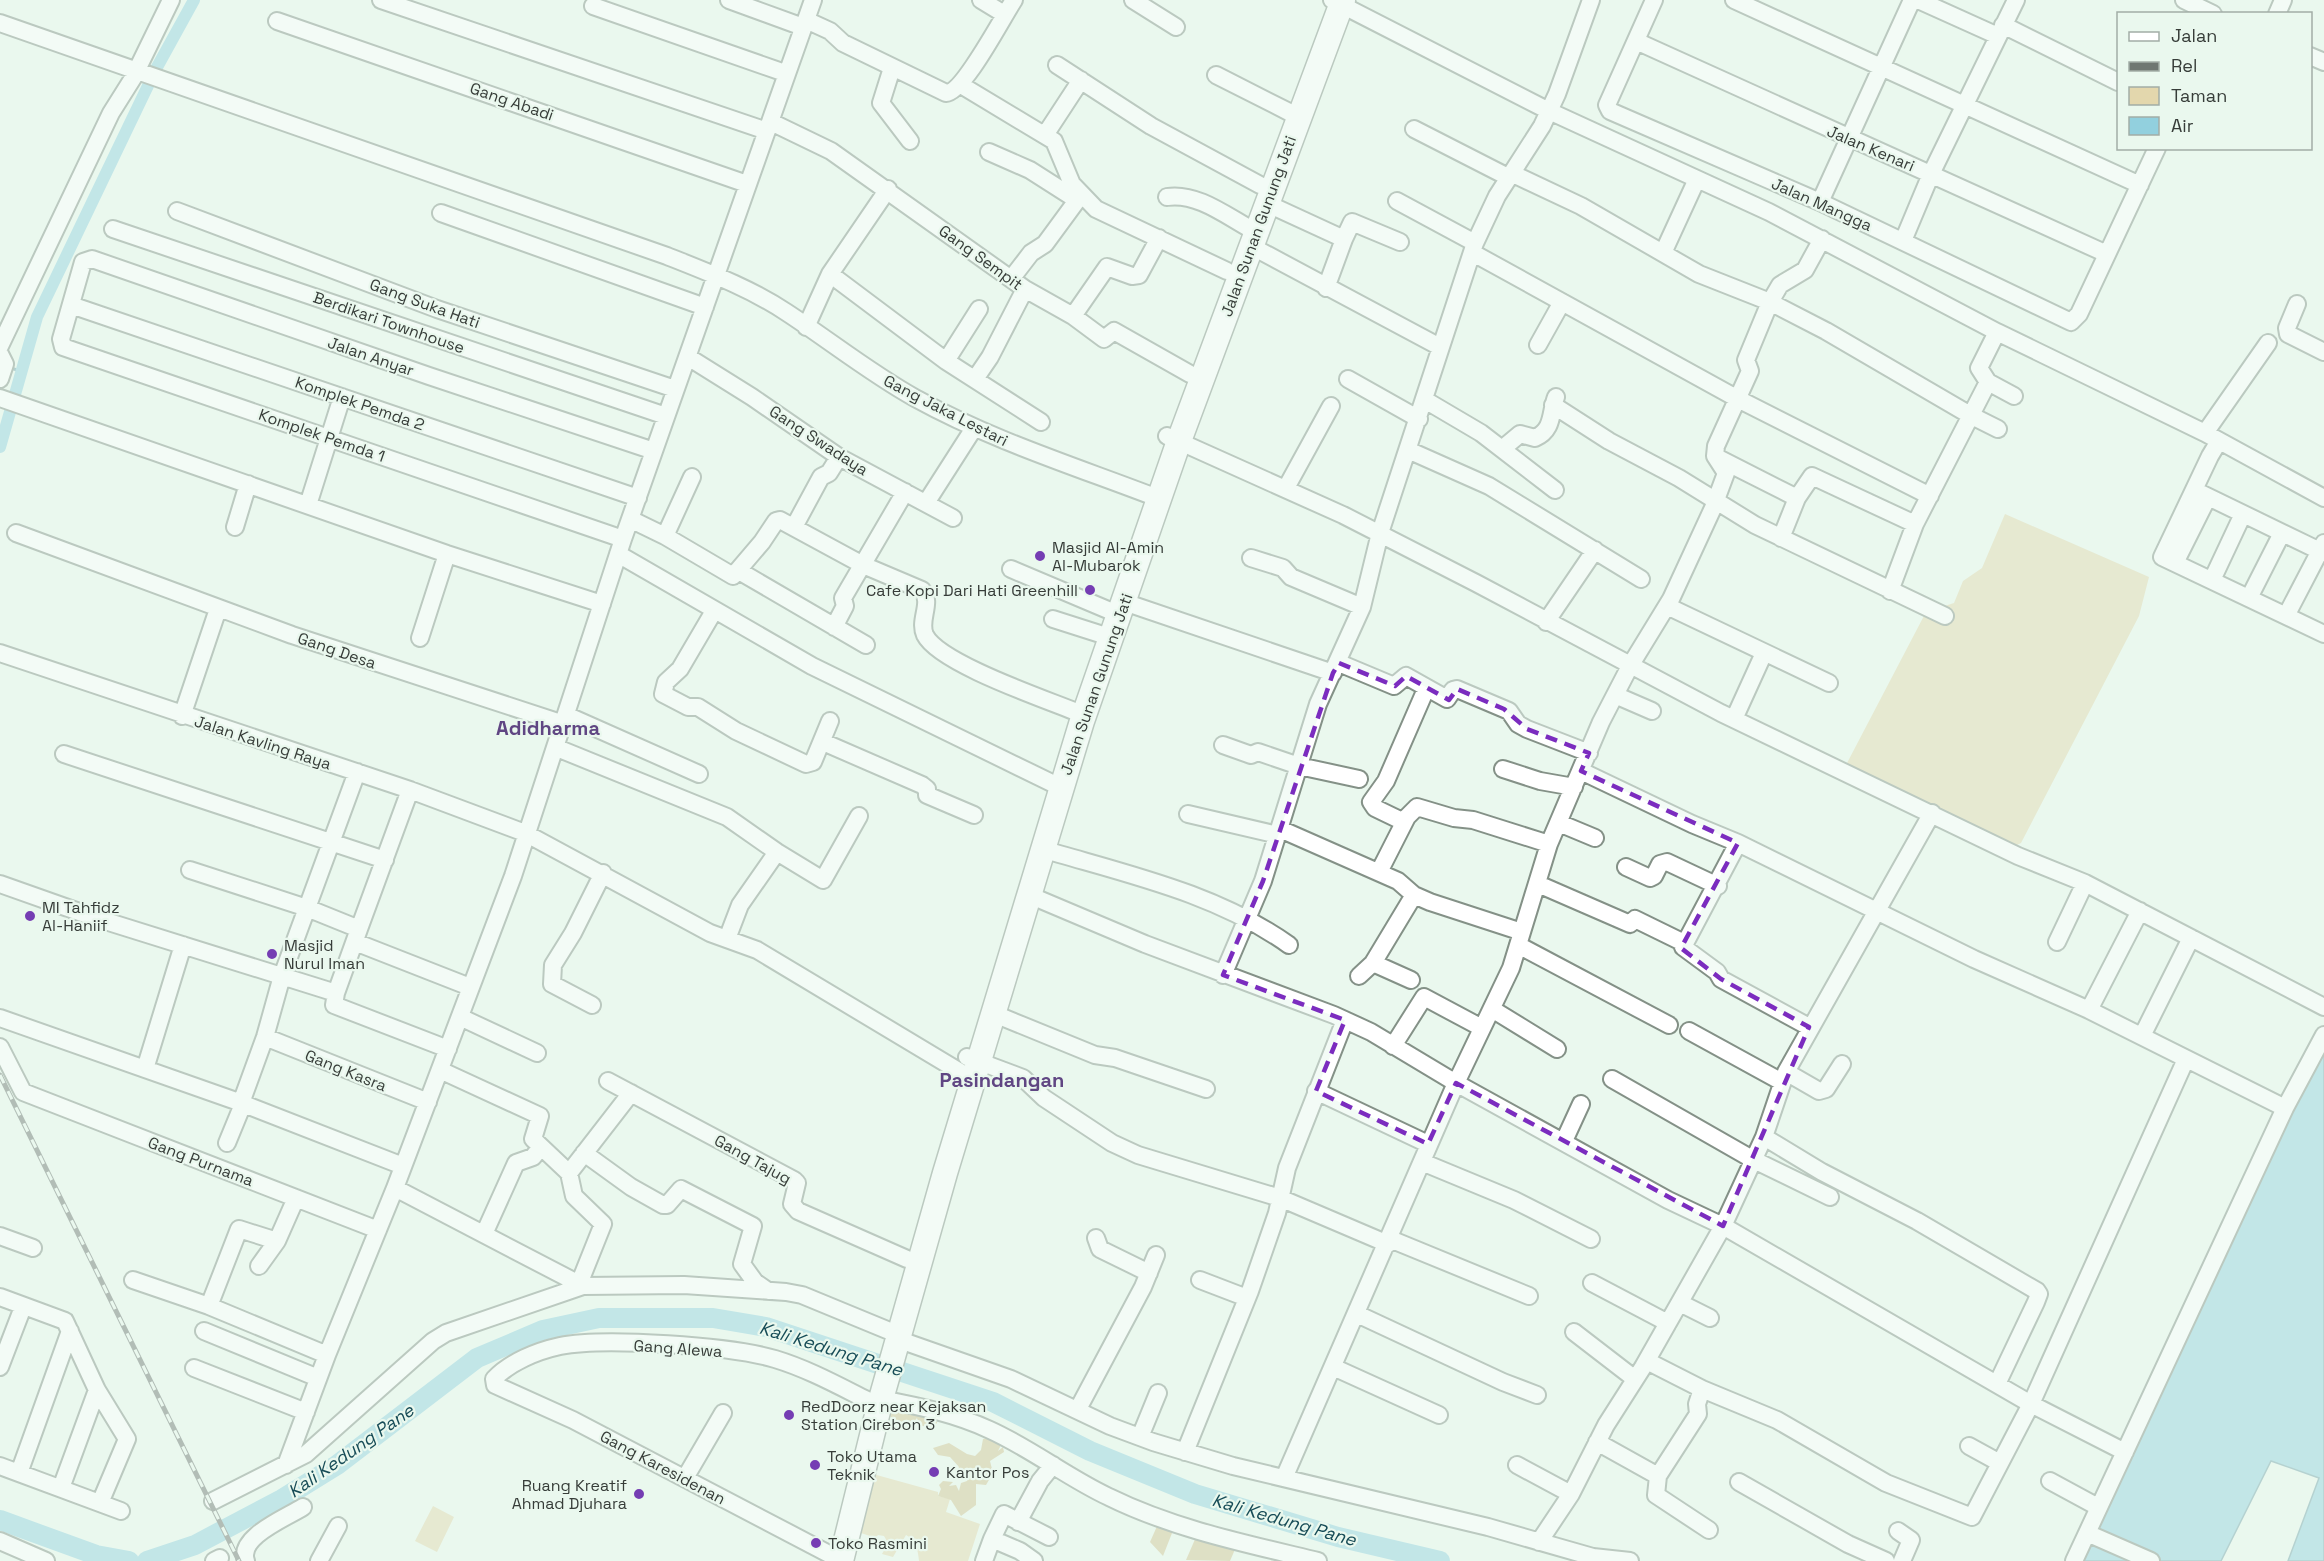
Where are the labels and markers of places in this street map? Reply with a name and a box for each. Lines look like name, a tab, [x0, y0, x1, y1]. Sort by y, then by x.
place label: Masjid Al-Amin Al-Mubarok	[1052, 537, 1164, 576]
marker: Masjid Al-Amin Al-Mubarok	[1033, 549, 1047, 563]
place label: Cafe Kopi Dari Hati Greenhill	[866, 580, 1078, 601]
marker: Cafe Kopi Dari Hati Greenhill	[1083, 583, 1097, 597]
place label: MI Tahfidz Al-Haniif	[42, 897, 120, 936]
marker: MI Tahfidz Al-Haniif	[23, 909, 37, 923]
place label: Masjid Nurul Iman	[284, 935, 365, 974]
marker: Masjid Nurul Iman	[265, 947, 279, 961]
place label: RedDoorz near Kejaksan Station Cirebon 3	[801, 1396, 986, 1435]
marker: RedDoorz near Kejaksan Station Cirebon 3	[782, 1408, 796, 1422]
place label: Toko Utama Teknik	[827, 1446, 917, 1485]
marker: Toko Utama Teknik	[808, 1458, 822, 1472]
place label: Kantor Pos	[946, 1462, 1029, 1483]
marker: Kantor Pos	[927, 1465, 941, 1479]
place label: Ruang Kreatif Ahmad Djuhara	[512, 1475, 627, 1514]
marker: Ruang Kreatif Ahmad Djuhara	[632, 1487, 646, 1501]
place label: Toko Rasmini	[828, 1533, 927, 1554]
marker: Toko Rasmini	[809, 1536, 823, 1550]

